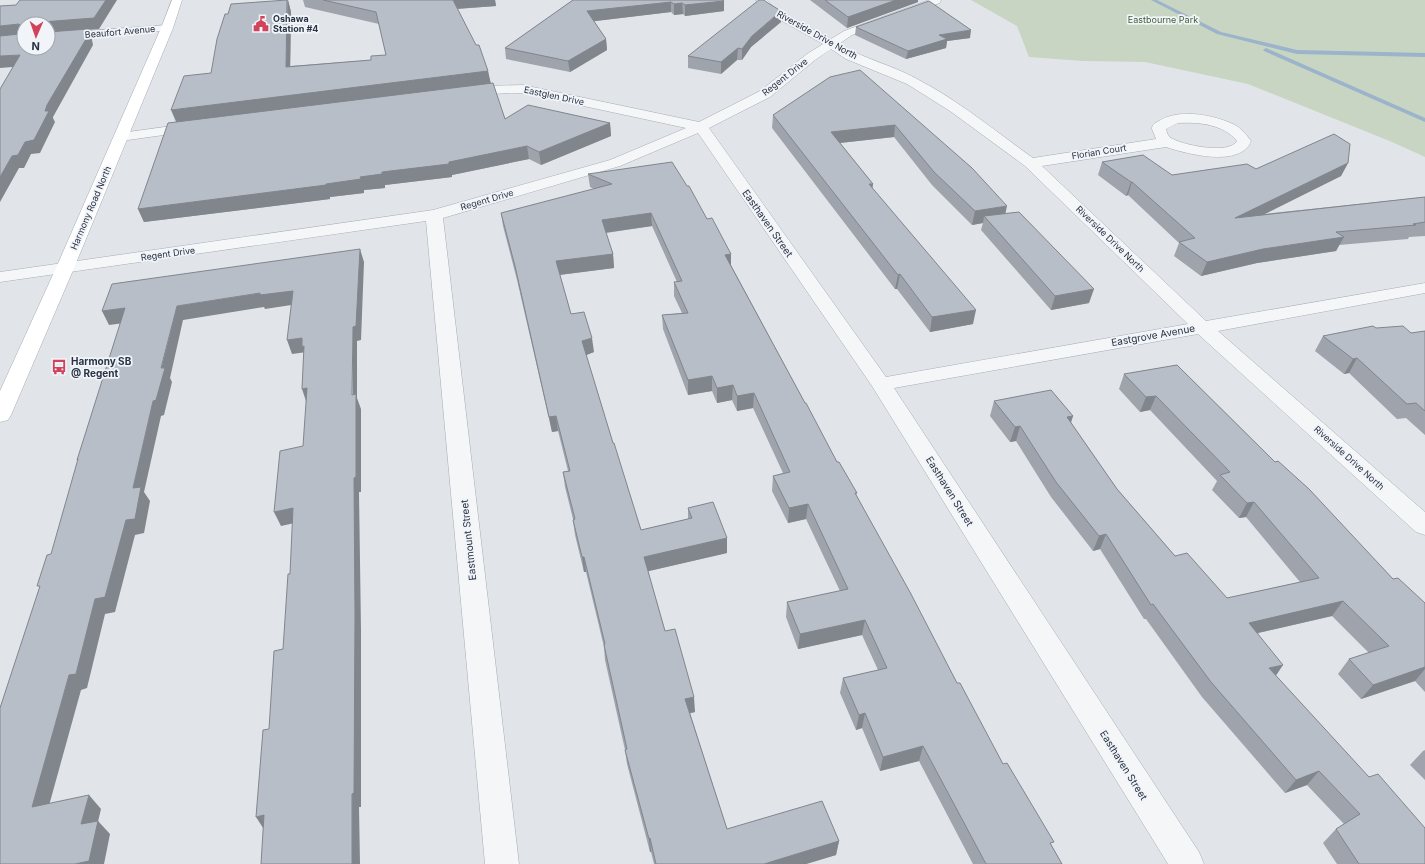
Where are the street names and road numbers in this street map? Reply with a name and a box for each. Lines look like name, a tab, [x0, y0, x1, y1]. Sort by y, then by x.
street label: Riverside Drive North	[775, 8, 860, 61]
street label: Beaufort Avenue	[84, 23, 156, 40]
street label: Regent Drive	[760, 55, 810, 98]
street label: Eastglen Drive	[523, 84, 585, 107]
street label: Florian Court	[1071, 142, 1127, 161]
street label: Harmony Road North	[68, 164, 113, 251]
street label: Regent Drive	[459, 187, 515, 212]
street label: Easthaven Street	[740, 187, 796, 260]
street label: Riverside Drive North	[1074, 203, 1147, 274]
street label: Regent Drive	[140, 244, 196, 263]
street label: Eastgrove Avenue	[1110, 322, 1196, 348]
street label: Riverside Drive North	[1312, 423, 1387, 492]
street label: Easthaven Street	[924, 454, 977, 529]
street label: Eastmount Street	[458, 498, 478, 581]
street label: Easthaven Street	[1098, 728, 1151, 803]

